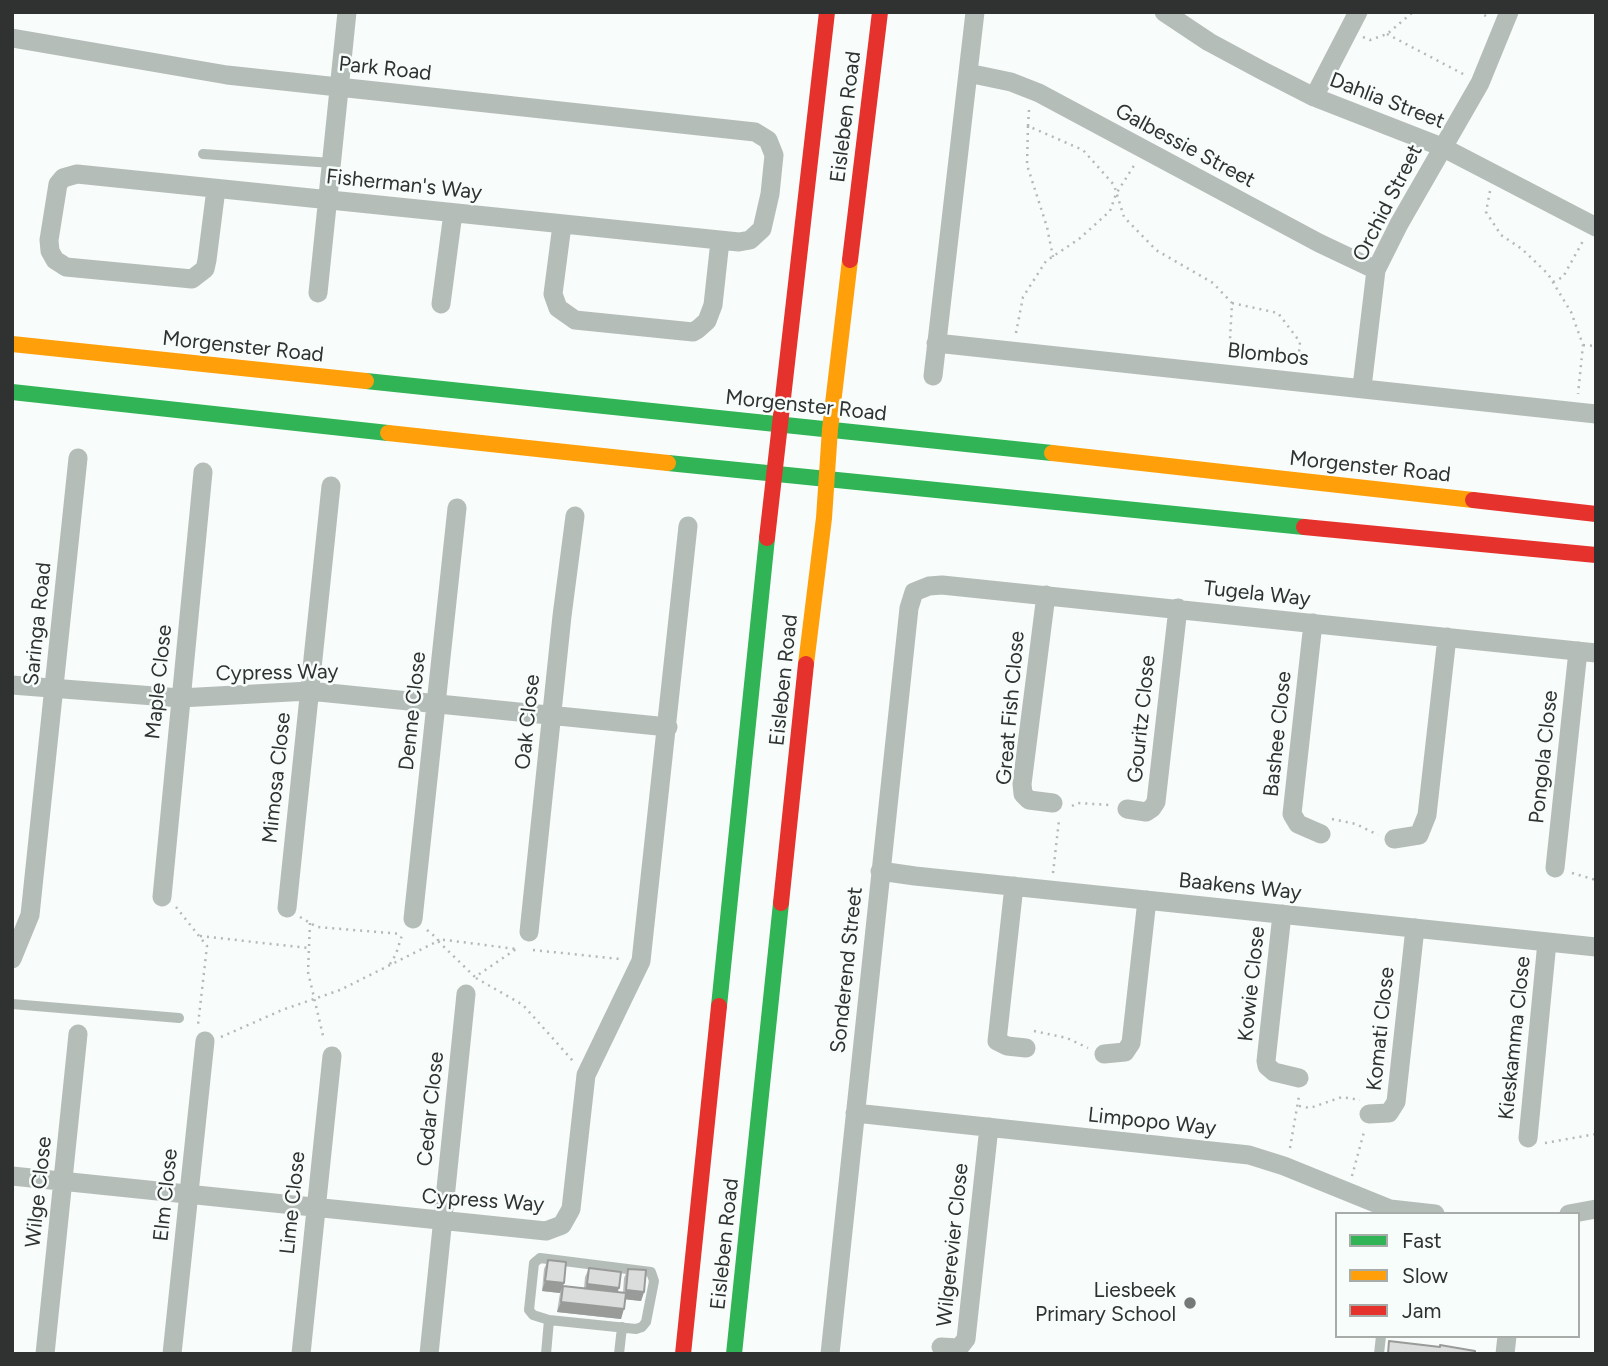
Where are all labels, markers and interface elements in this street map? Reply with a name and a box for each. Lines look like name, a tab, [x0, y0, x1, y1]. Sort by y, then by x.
street label: Eisleben Road	[825, 50, 867, 184]
street label: Park Road	[337, 52, 433, 86]
street label: Dahlia Street	[1326, 68, 1448, 134]
street label: Galbessie Street	[1111, 99, 1259, 193]
street label: Orchid Street	[1348, 140, 1428, 266]
street label: Fisherman's Way	[325, 164, 483, 206]
street label: Morgenster Road	[161, 326, 325, 368]
street label: Blombos	[1226, 338, 1310, 372]
street label: Morgenster Road	[724, 385, 888, 427]
street label: Morgenster Road	[1288, 446, 1452, 488]
street label: Saringa Road	[19, 561, 57, 687]
street label: Tugela Way	[1202, 576, 1312, 612]
street label: Eisleben Road	[765, 613, 803, 747]
street label: Maple Close	[140, 623, 178, 741]
street label: Great Fish Close	[992, 630, 1030, 786]
street label: Denne Close	[394, 650, 432, 772]
street label: Gouritz Close	[1123, 654, 1161, 784]
street label: Cypress Way	[215, 659, 339, 687]
street label: Bashee Close	[1259, 670, 1297, 798]
street label: Oak Close	[510, 673, 546, 771]
street label: Pongola Close	[1524, 689, 1564, 825]
street label: Mimosa Close	[258, 711, 296, 845]
street label: Baakens Way	[1177, 868, 1303, 906]
street label: Sonderend Street	[826, 886, 868, 1054]
street label: Kowie Close	[1233, 925, 1271, 1043]
street label: Kieskamma Close	[1494, 955, 1536, 1121]
street label: Komati Close	[1362, 966, 1400, 1092]
street label: Cedar Close	[412, 1050, 450, 1168]
street label: Limpopo Way	[1087, 1103, 1217, 1141]
street label: Wilge Close	[21, 1135, 57, 1249]
street label: Elm Close	[149, 1147, 183, 1243]
street label: Lime Close	[275, 1150, 311, 1256]
street label: Wilgerevier Close	[932, 1162, 974, 1328]
street label: Eisleben Road	[706, 1177, 744, 1311]
street label: Cypress Way	[421, 1184, 545, 1218]
legend	[1335, 1212, 1580, 1338]
text: Fast	[1402, 1228, 1442, 1253]
text: Slow	[1402, 1263, 1448, 1288]
place label: Liesbeek Primary School	[1035, 1278, 1176, 1328]
marker: Liesbeek Primary School	[1182, 1295, 1198, 1311]
text: Jam	[1402, 1298, 1441, 1323]

